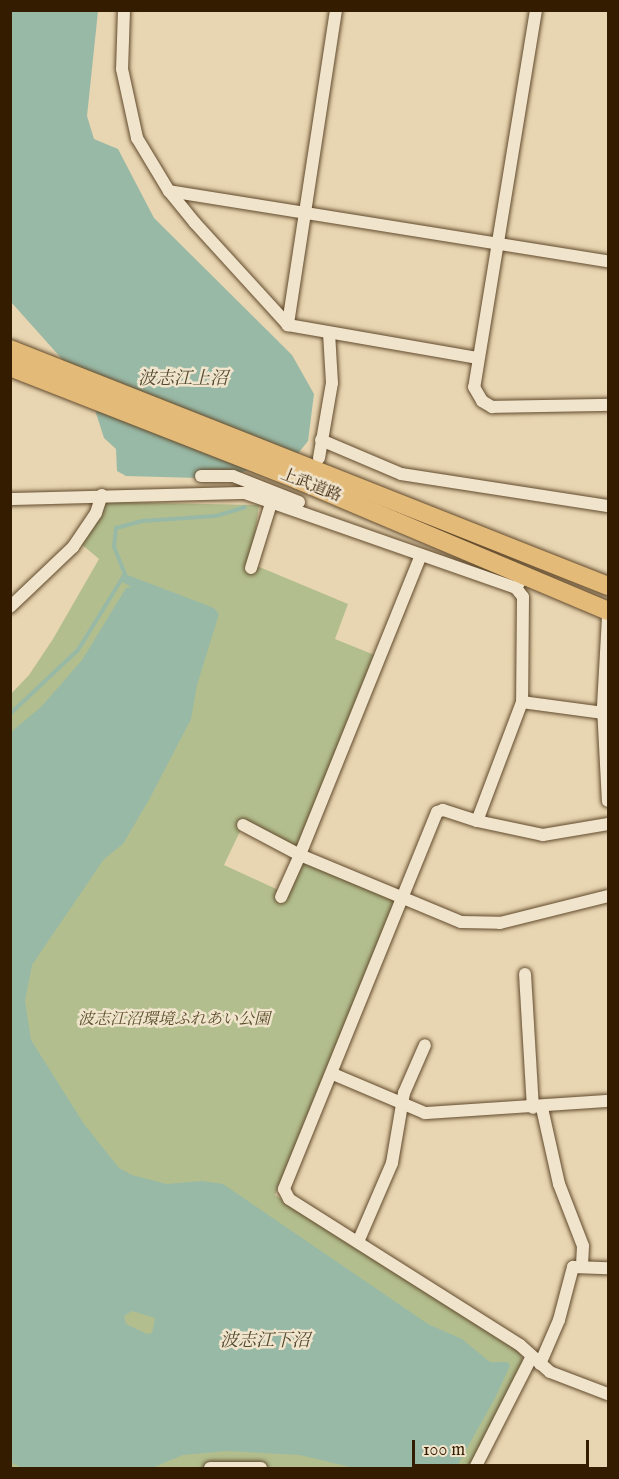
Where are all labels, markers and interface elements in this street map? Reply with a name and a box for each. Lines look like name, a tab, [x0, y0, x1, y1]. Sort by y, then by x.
water label: 波志江上沼	[138, 369, 228, 391]
street label: 上武道路	[278, 465, 344, 507]
park label: 波志江沼環境ふれあい公園	[78, 1010, 270, 1030]
water label: 波志江下沼	[220, 1331, 310, 1353]
scale bar	[415, 1428, 592, 1466]
text: 100 m	[423, 1439, 465, 1462]

